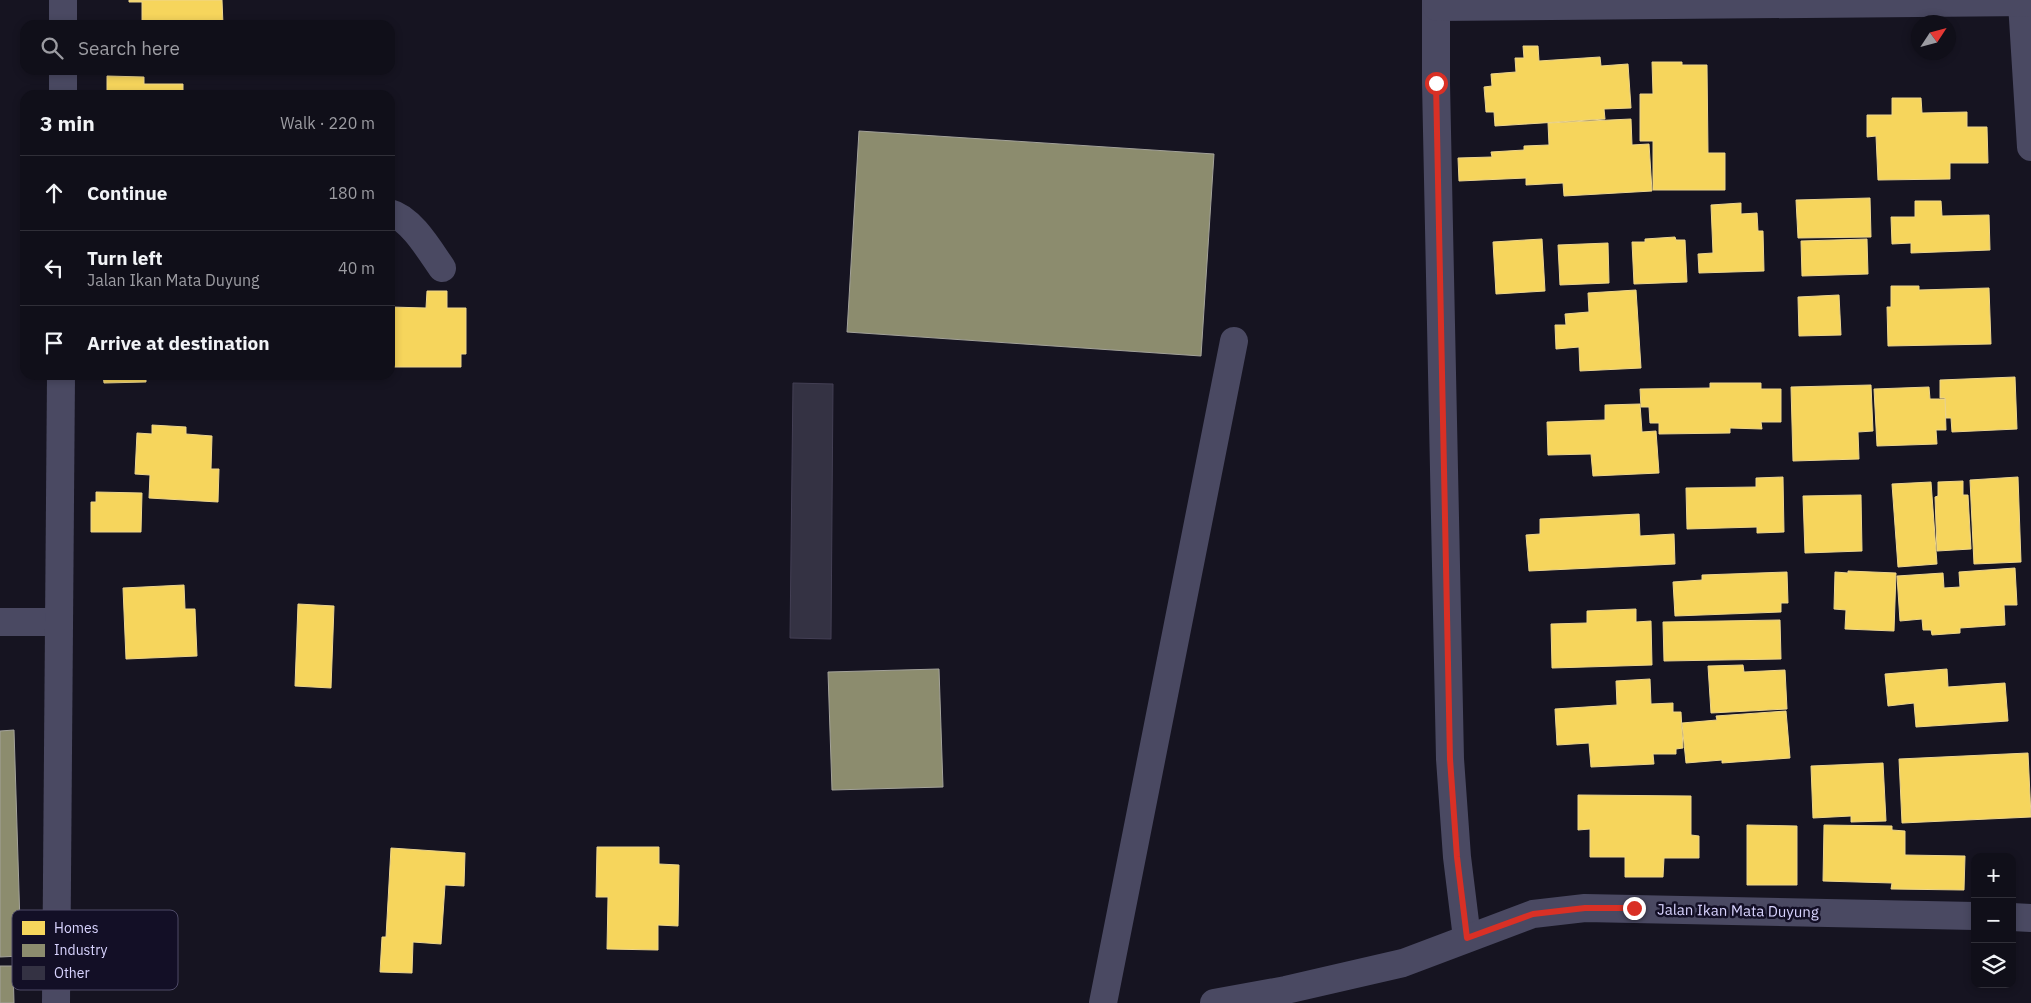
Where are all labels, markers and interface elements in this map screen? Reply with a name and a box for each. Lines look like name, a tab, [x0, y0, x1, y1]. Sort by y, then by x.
north arrow	[1911, 15, 1956, 60]
search box	[20, 20, 395, 75]
icon: search	[38, 34, 66, 62]
text: Search here	[78, 36, 180, 60]
route start	[1425, 72, 1448, 95]
text: 3 min	[40, 109, 95, 137]
text: Walk · 220 m	[280, 113, 375, 133]
icon: ahead	[40, 179, 68, 207]
text: Continue	[87, 181, 167, 205]
text: 180 m	[328, 183, 375, 203]
text: Turn left	[87, 246, 163, 270]
icon: left	[40, 254, 68, 282]
text: 40 m	[338, 258, 375, 278]
text: Jalan Ikan Mata Duyung	[87, 270, 260, 290]
icon: arrive	[40, 329, 68, 357]
text: Arrive at destination	[87, 331, 270, 355]
map controls	[1971, 853, 2016, 988]
button: +	[1971, 853, 2016, 898]
route end	[1623, 897, 1646, 920]
button: −	[1971, 898, 2016, 943]
street label: Jalan Ikan Mata Duyung	[1657, 900, 1819, 921]
legend	[12, 910, 178, 990]
text: Homes	[54, 919, 99, 937]
text: Industry	[54, 941, 108, 959]
button: layers	[1971, 943, 2016, 988]
text: Other	[54, 964, 90, 982]

